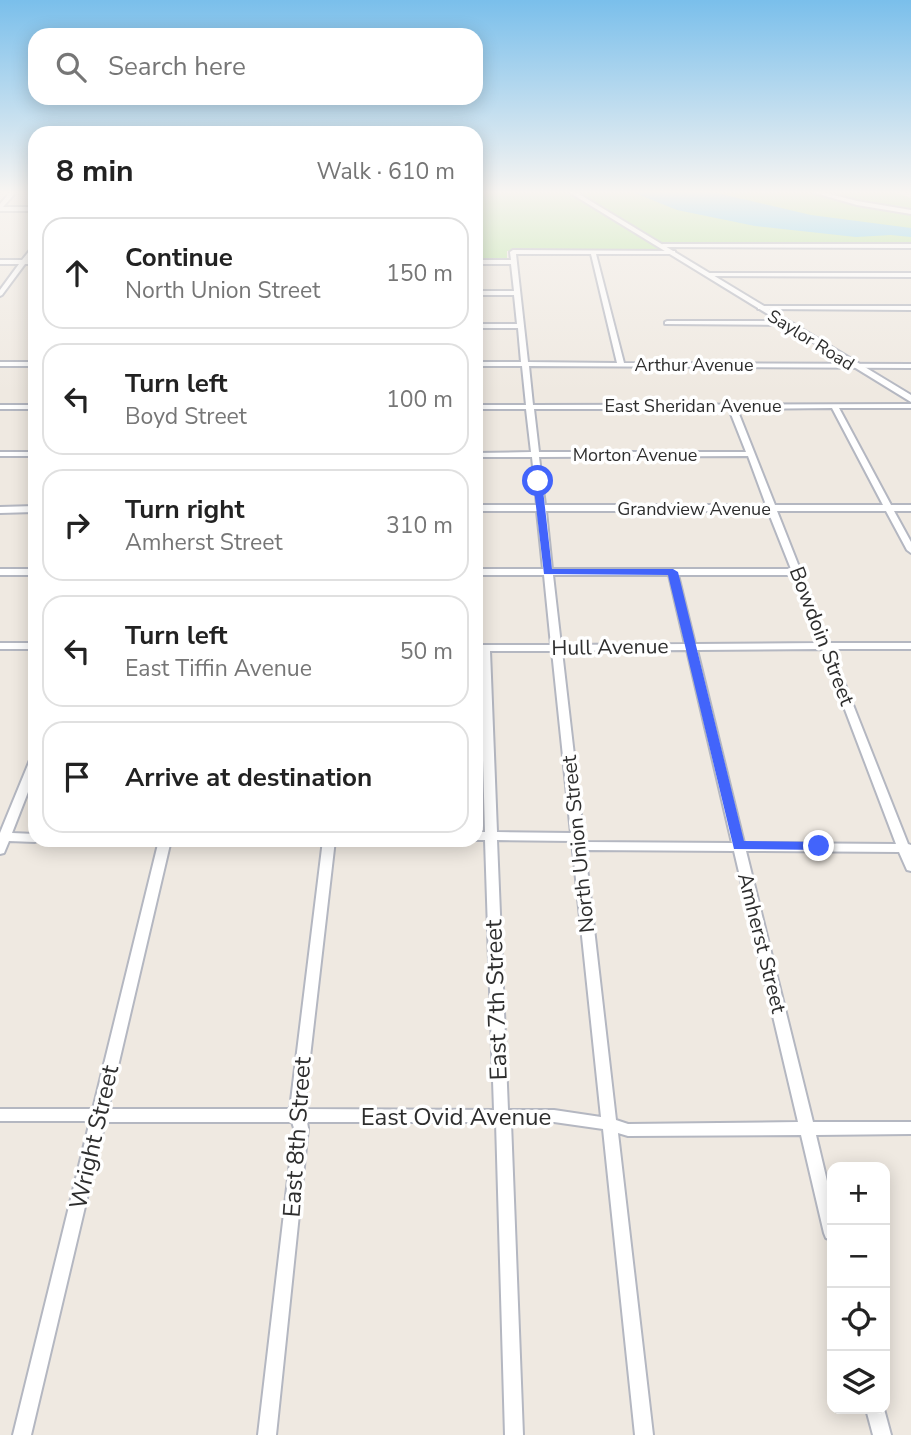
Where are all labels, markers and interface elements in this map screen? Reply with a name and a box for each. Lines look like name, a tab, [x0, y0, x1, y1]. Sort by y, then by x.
search box	[28, 28, 483, 105]
icon: search	[52, 48, 90, 86]
text: Search here	[108, 49, 246, 84]
text: 8 min	[56, 151, 134, 192]
text: Walk · 610 m	[316, 156, 455, 187]
text: Continue	[125, 240, 233, 275]
icon: ahead	[58, 254, 96, 292]
text: 150 m	[386, 258, 453, 289]
text: North Union Street	[125, 275, 320, 306]
street label: Saylor Road	[763, 304, 859, 376]
street label: Arthur Avenue	[635, 353, 754, 377]
text: Turn left	[125, 366, 228, 401]
icon: left	[58, 380, 96, 418]
text: 100 m	[386, 384, 453, 415]
street label: East Sheridan Avenue	[604, 394, 782, 418]
text: Boyd Street	[125, 401, 247, 432]
street label: Morton Avenue	[573, 443, 697, 467]
route start	[522, 465, 553, 496]
text: Turn right	[125, 492, 244, 527]
street label: Grandview Avenue	[617, 497, 771, 521]
icon: right	[58, 506, 96, 544]
text: 310 m	[386, 510, 453, 541]
text: Amherst Street	[125, 527, 283, 558]
street label: Bowdoin Street	[783, 563, 862, 710]
text: Turn left	[125, 618, 228, 653]
icon: left	[58, 632, 96, 670]
street label: Hull Avenue	[551, 632, 669, 662]
text: 50 m	[400, 636, 453, 667]
text: East Tiffin Avenue	[125, 653, 312, 684]
street label: North Union Street	[555, 753, 601, 934]
icon: arrive	[58, 758, 96, 796]
text: Arrive at destination	[125, 760, 372, 795]
route end	[803, 830, 834, 861]
street label: Amherst Street	[731, 870, 793, 1017]
street label: East 7th Street	[477, 919, 515, 1081]
street label: East 8th Street	[275, 1055, 319, 1218]
street label: Wright Street	[62, 1061, 126, 1212]
street label: East Ovid Avenue	[361, 1101, 551, 1133]
map controls	[827, 1162, 890, 1414]
button: +	[827, 1162, 890, 1225]
button: −	[827, 1225, 890, 1288]
button: locate	[827, 1288, 890, 1351]
button: layers	[827, 1351, 890, 1414]

